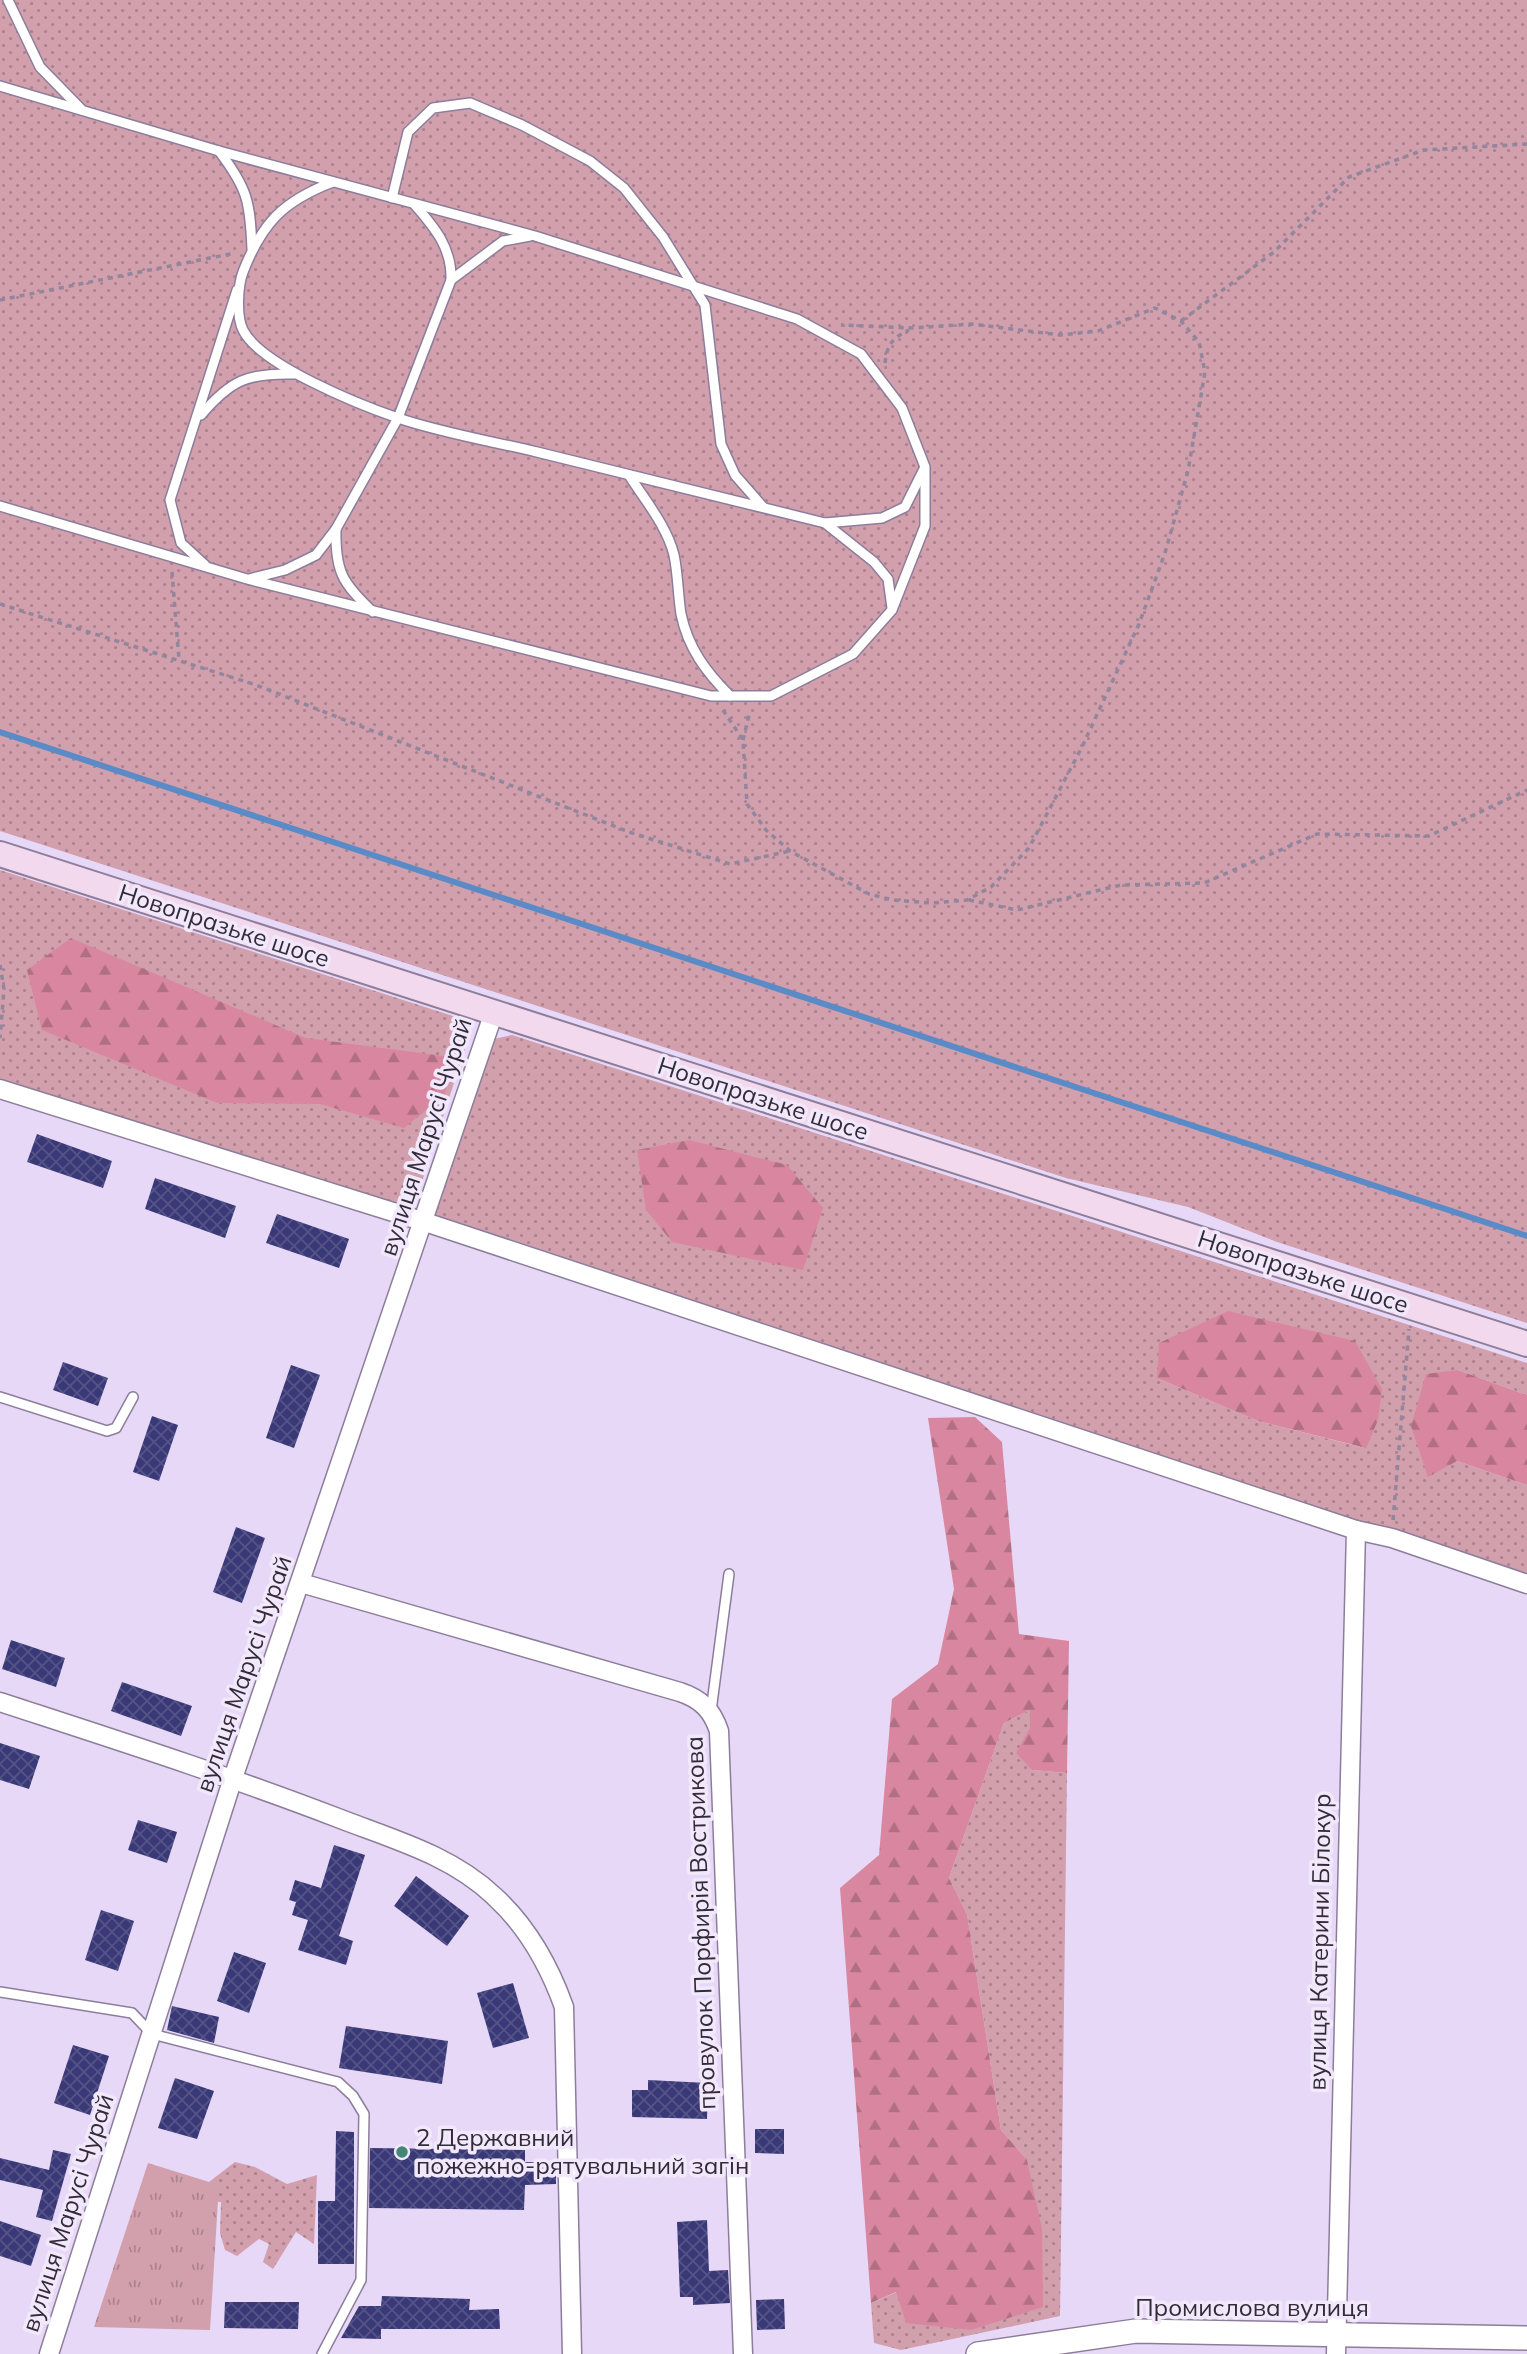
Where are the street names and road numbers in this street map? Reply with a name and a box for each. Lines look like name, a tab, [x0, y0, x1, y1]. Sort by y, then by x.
street label: Новопразьке шосе	[115, 877, 334, 973]
street label: вулиця Марусі Чурай	[372, 1014, 478, 1259]
street label: Новопразьке шосе	[654, 1050, 873, 1146]
street label: Новопразьке шосе	[1194, 1223, 1413, 1319]
street label: вулиця Марусі Чурай	[188, 1551, 298, 1796]
street label: провулок Порфирія Вострикова	[678, 1736, 722, 2110]
street label: вулиця Катерини Білокур	[1301, 1793, 1337, 2091]
street label: вулиця Марусі Чурай	[14, 2090, 120, 2335]
street label: Промислова вулиця	[1135, 2292, 1369, 2322]

